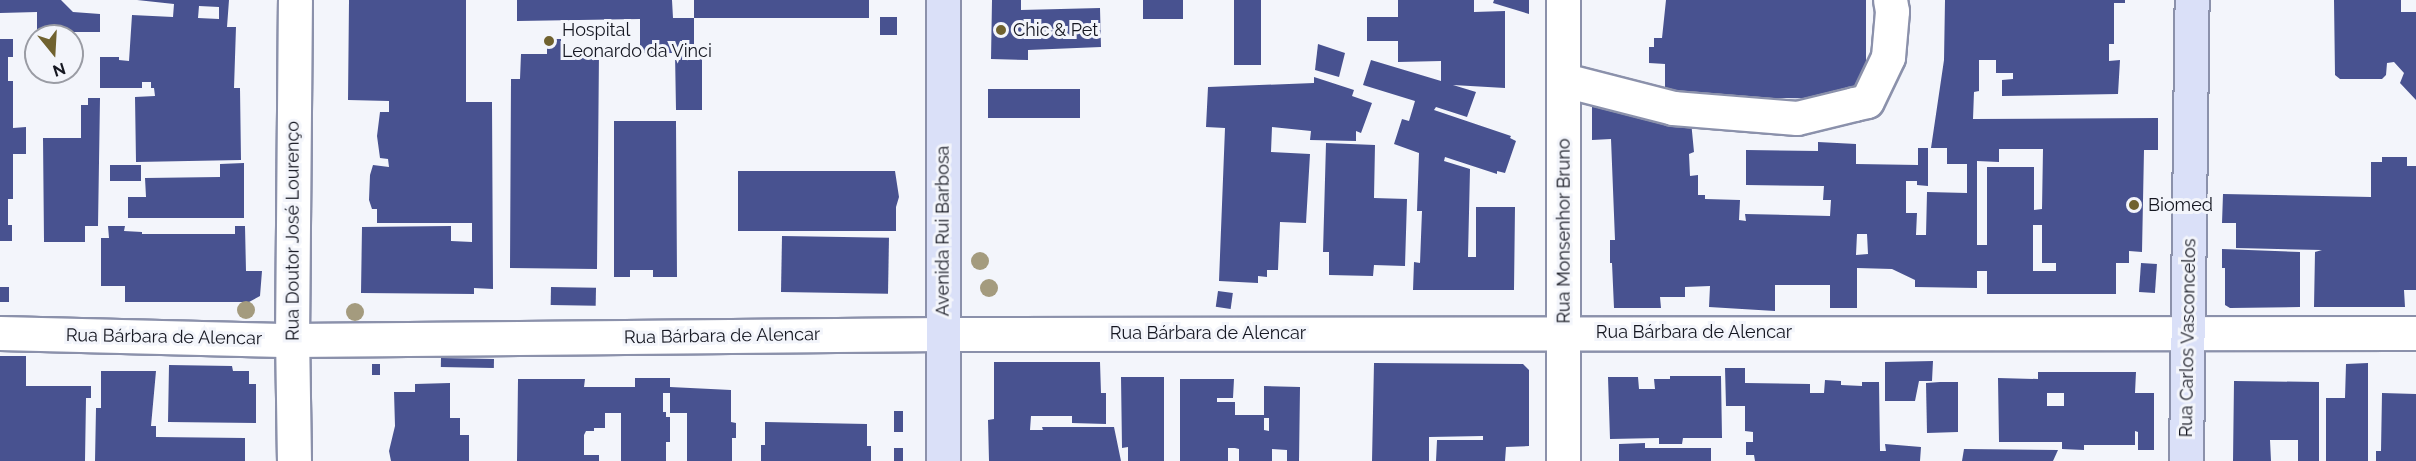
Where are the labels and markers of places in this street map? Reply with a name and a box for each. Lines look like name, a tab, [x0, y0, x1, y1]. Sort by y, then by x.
place label: Chic & Pet	[1013, 19, 1098, 41]
place label: Hospital Leonardo da Vinci	[562, 20, 712, 63]
marker: Chic & Pet	[994, 23, 1008, 37]
marker: Hospital Leonardo da Vinci	[540, 32, 558, 50]
place label: Biomed	[2148, 194, 2213, 216]
marker: Biomed	[2125, 196, 2143, 214]

